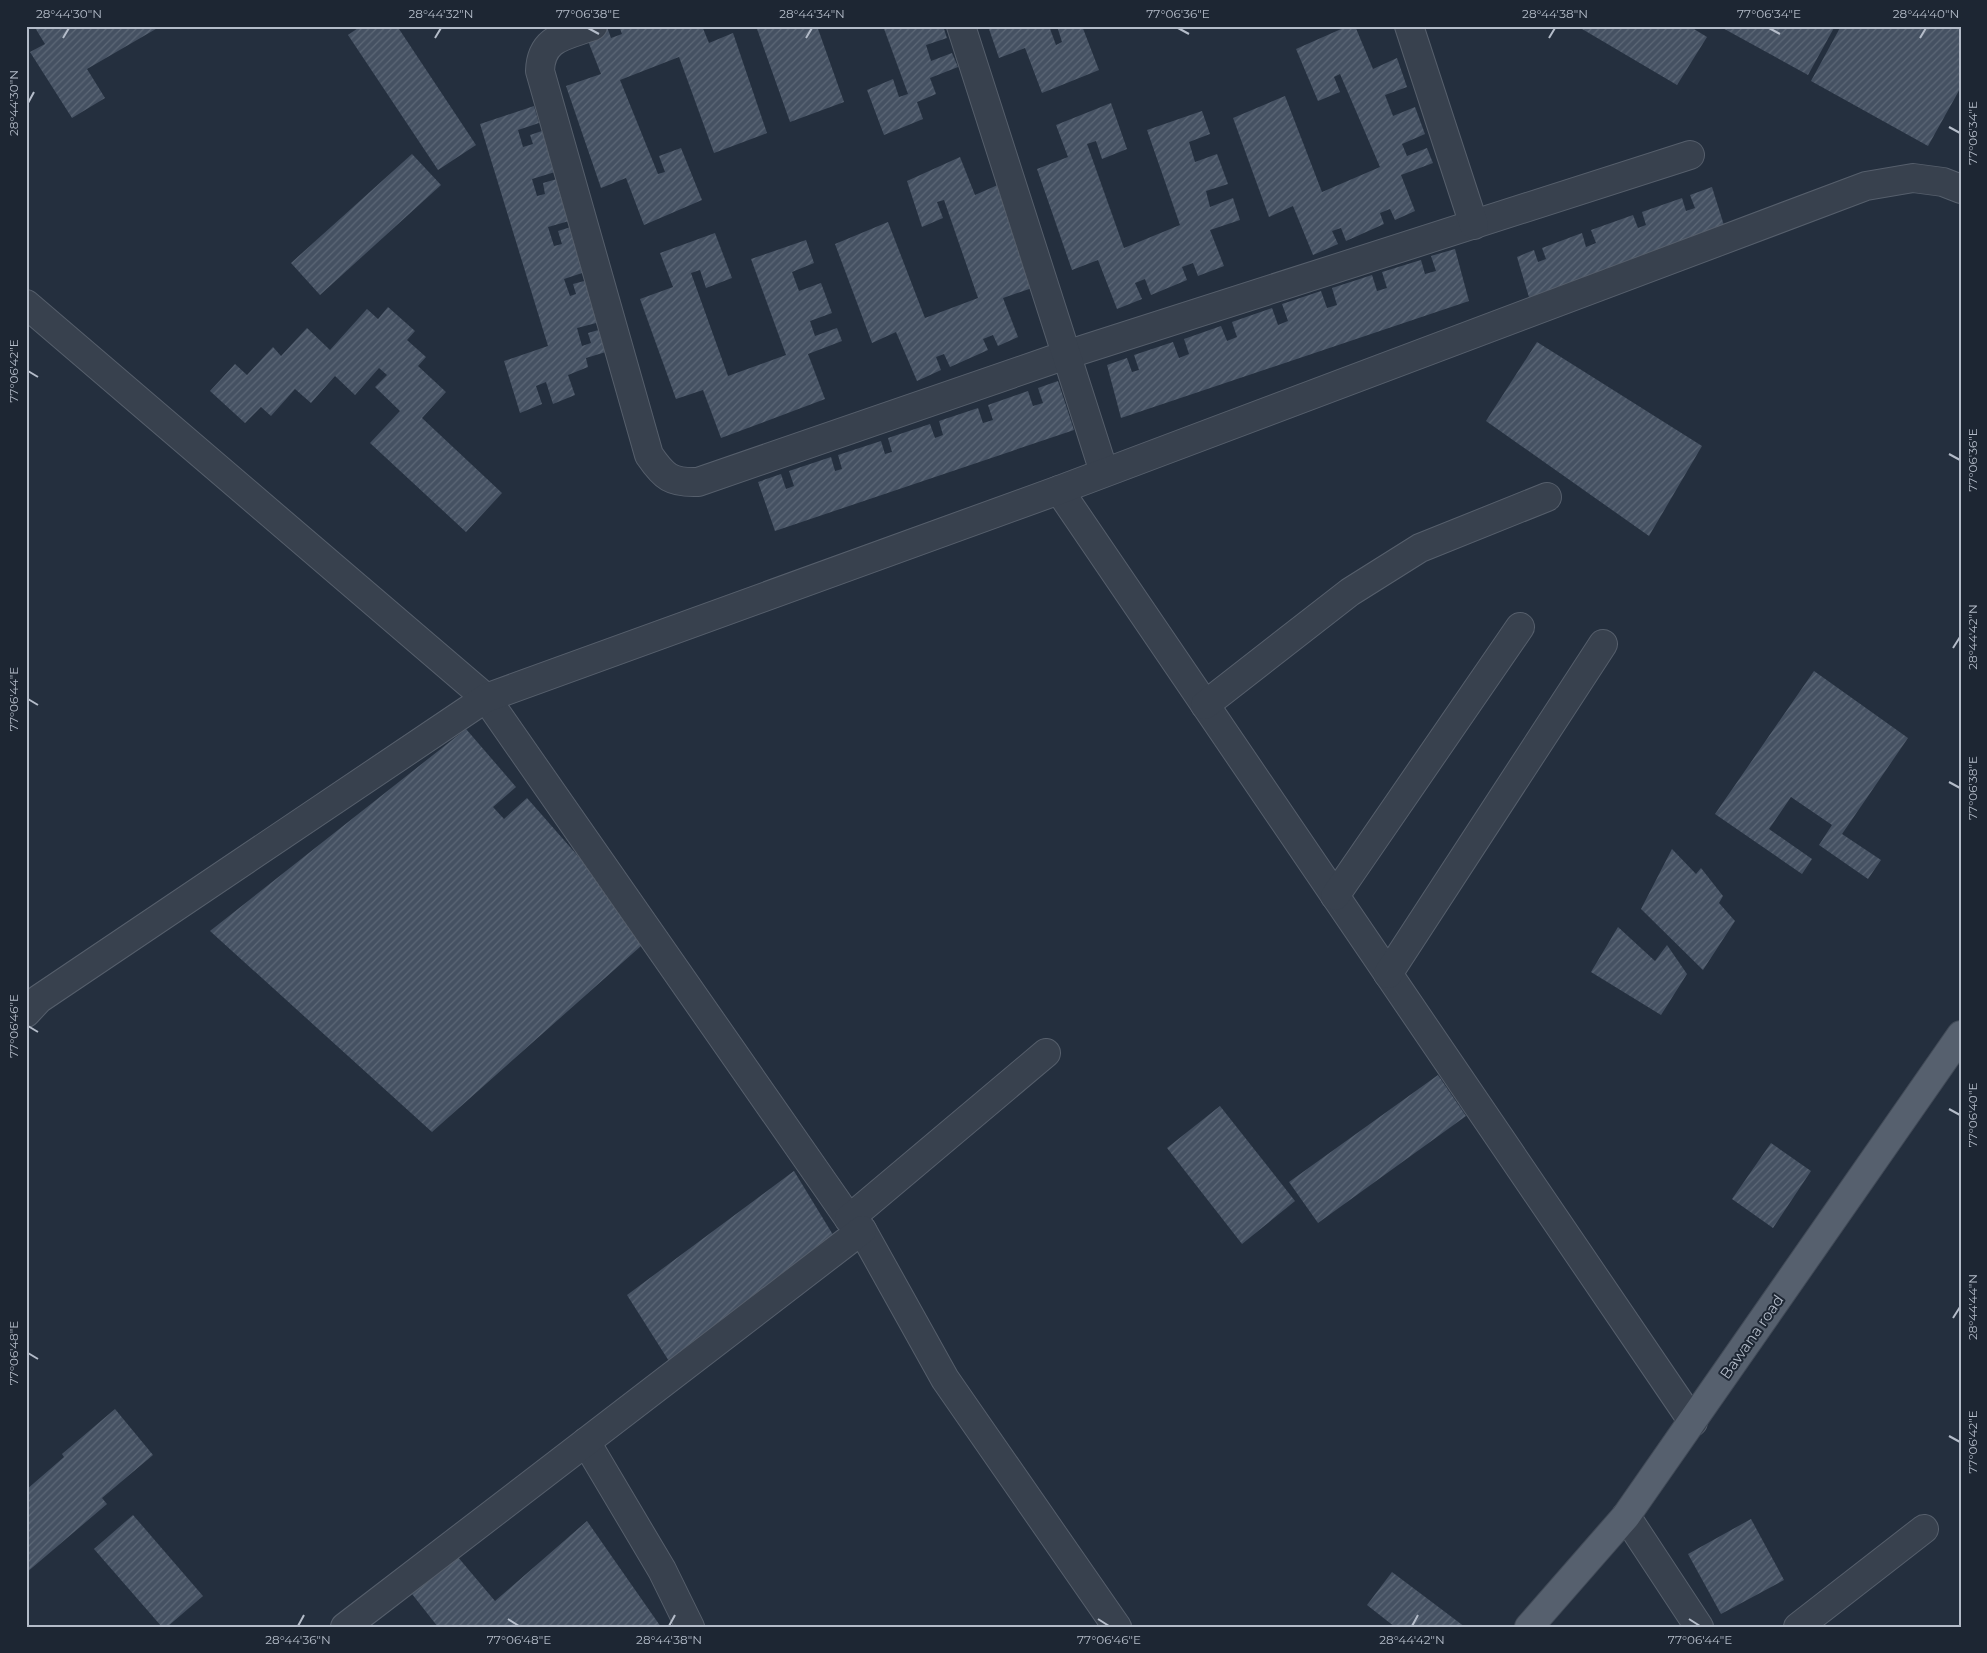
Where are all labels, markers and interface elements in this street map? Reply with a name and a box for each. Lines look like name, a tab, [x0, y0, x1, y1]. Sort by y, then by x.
text: 28°44'30"N	[36, 6, 102, 21]
text: 28°44'32"N	[409, 6, 473, 21]
text: 77°06'38"E	[556, 6, 620, 21]
text: 28°44'34"N	[779, 6, 845, 21]
text: 77°06'36"E	[1146, 6, 1210, 21]
text: 28°44'38"N	[1522, 6, 1588, 21]
text: 77°06'34"E	[1737, 6, 1801, 21]
text: 28°44'40"N	[1893, 6, 1959, 21]
text: 28°44'30"N	[6, 70, 21, 136]
text: 77°06'34"E	[1965, 101, 1980, 165]
text: 77°06'42"E	[6, 339, 21, 403]
text: 77°06'36"E	[1965, 428, 1980, 492]
text: 28°44'42"N	[1965, 604, 1980, 670]
text: 77°06'44"E	[6, 667, 21, 731]
text: 77°06'38"E	[1965, 756, 1980, 820]
text: 77°06'46"E	[6, 994, 21, 1058]
text: 77°06'40"E	[1965, 1083, 1980, 1147]
text: 28°44'44"N	[1965, 1274, 1980, 1340]
street label: Bawana road	[1715, 1291, 1788, 1383]
text: 77°06'48"E	[6, 1321, 21, 1385]
text: 77°06'42"E	[1965, 1410, 1980, 1474]
text: 28°44'36"N	[265, 1632, 331, 1647]
text: 77°06'48"E	[487, 1632, 551, 1647]
text: 28°44'38"N	[636, 1632, 702, 1647]
text: 77°06'46"E	[1077, 1632, 1141, 1647]
text: 28°44'42"N	[1379, 1632, 1445, 1647]
text: 77°06'44"E	[1668, 1632, 1732, 1647]

